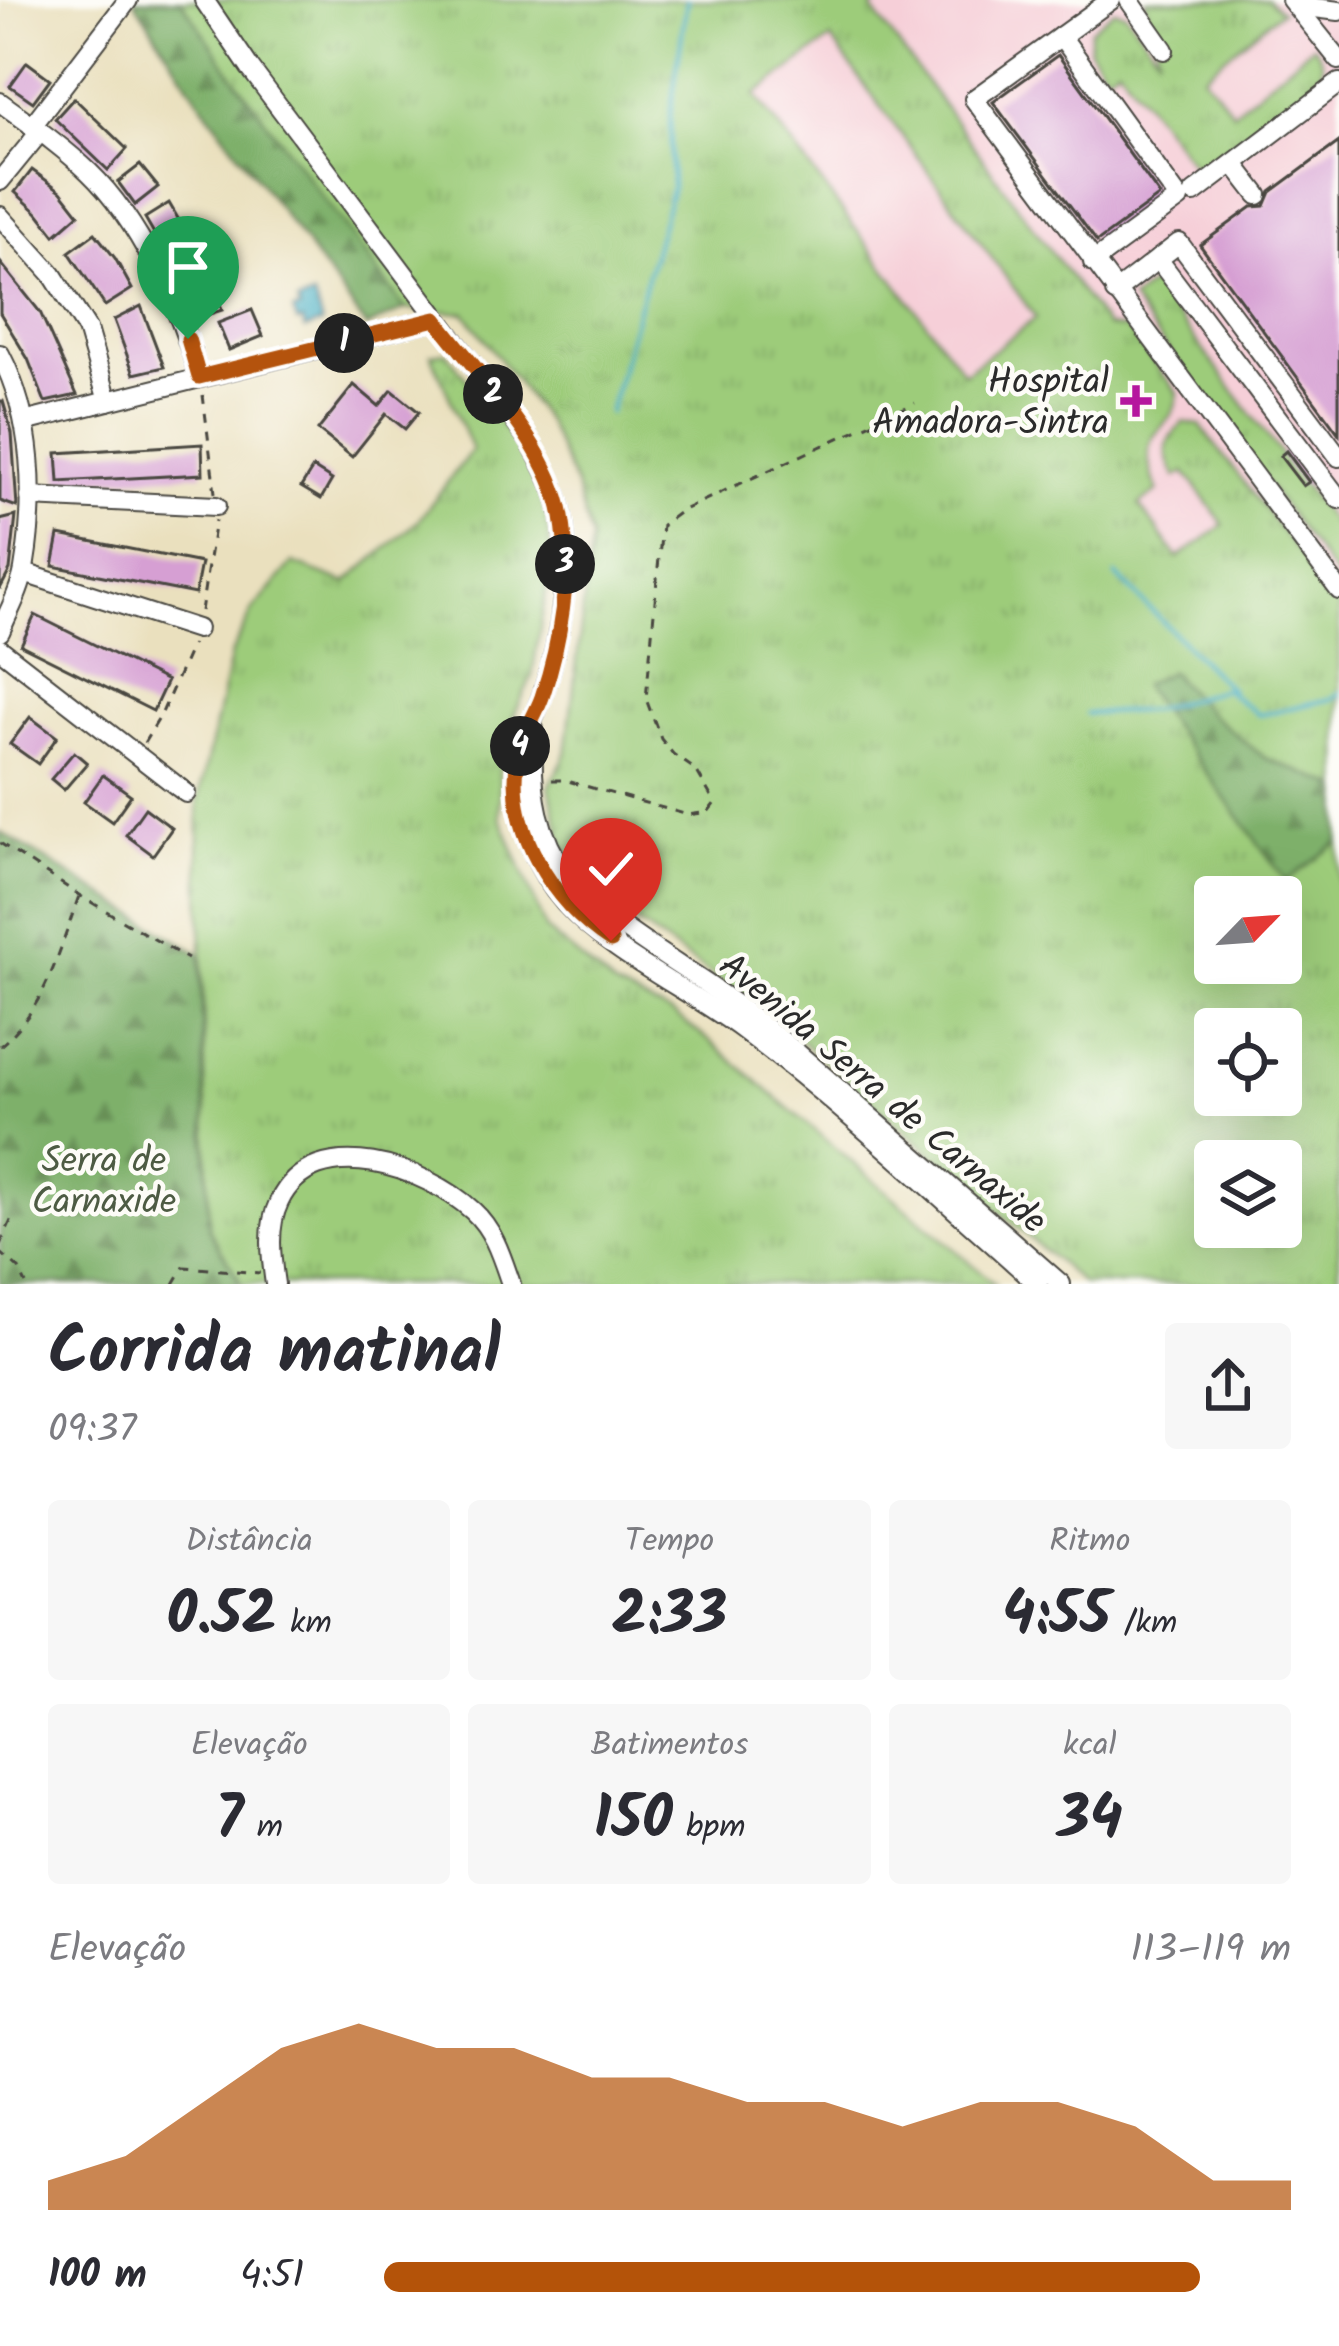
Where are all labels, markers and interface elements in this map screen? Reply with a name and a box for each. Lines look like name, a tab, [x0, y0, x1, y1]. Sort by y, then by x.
pin	[137, 216, 239, 339]
icon: arrive	[155, 234, 221, 300]
pin: 1	[314, 313, 374, 373]
text: 1	[339, 316, 349, 369]
place label: Hospital Amadora-Sintra	[872, 355, 1109, 453]
pin: 2	[463, 364, 523, 424]
text: 2	[483, 367, 503, 420]
marker: Hospital Amadora-Sintra	[1120, 385, 1152, 417]
pin: 3	[535, 534, 595, 594]
text: 3	[556, 537, 574, 590]
pin: 4	[490, 716, 550, 776]
text: 4	[511, 719, 529, 772]
pin	[560, 818, 662, 941]
icon: check	[578, 836, 644, 902]
north arrow	[1194, 876, 1302, 984]
map controls	[1194, 876, 1302, 1248]
street label: Avenida Serra de Carnaxide	[705, 940, 1059, 1250]
button: locate	[1194, 1008, 1302, 1116]
park label: Serra de Carnaxide	[32, 1134, 176, 1232]
button: layers	[1194, 1140, 1302, 1248]
text: Corrida matinal	[48, 1302, 501, 1407]
button: share	[1165, 1323, 1291, 1449]
text: 09:37	[48, 1400, 136, 1462]
text: Distância	[186, 1516, 313, 1569]
text: Tempo	[625, 1516, 714, 1569]
text: Ritmo	[1049, 1516, 1130, 1569]
text: 0.52	[167, 1569, 277, 1665]
text: 2:33	[612, 1569, 727, 1665]
text: 4:55	[1002, 1569, 1111, 1665]
text: km	[277, 1598, 332, 1651]
text: /km	[1111, 1598, 1177, 1651]
text: Elevação	[191, 1720, 308, 1773]
text: Batimentos	[591, 1720, 748, 1773]
text: kcal	[1063, 1720, 1117, 1773]
text: 7	[215, 1773, 244, 1869]
text: 150	[594, 1773, 673, 1869]
text: 34	[1057, 1773, 1123, 1869]
text: m	[244, 1802, 283, 1855]
text: bpm	[673, 1802, 745, 1855]
text: Elevação	[48, 1920, 186, 1982]
text: 113–119 m	[1130, 1920, 1291, 1982]
text: 100 m	[48, 2246, 147, 2308]
text: 4:51	[240, 2246, 304, 2308]

